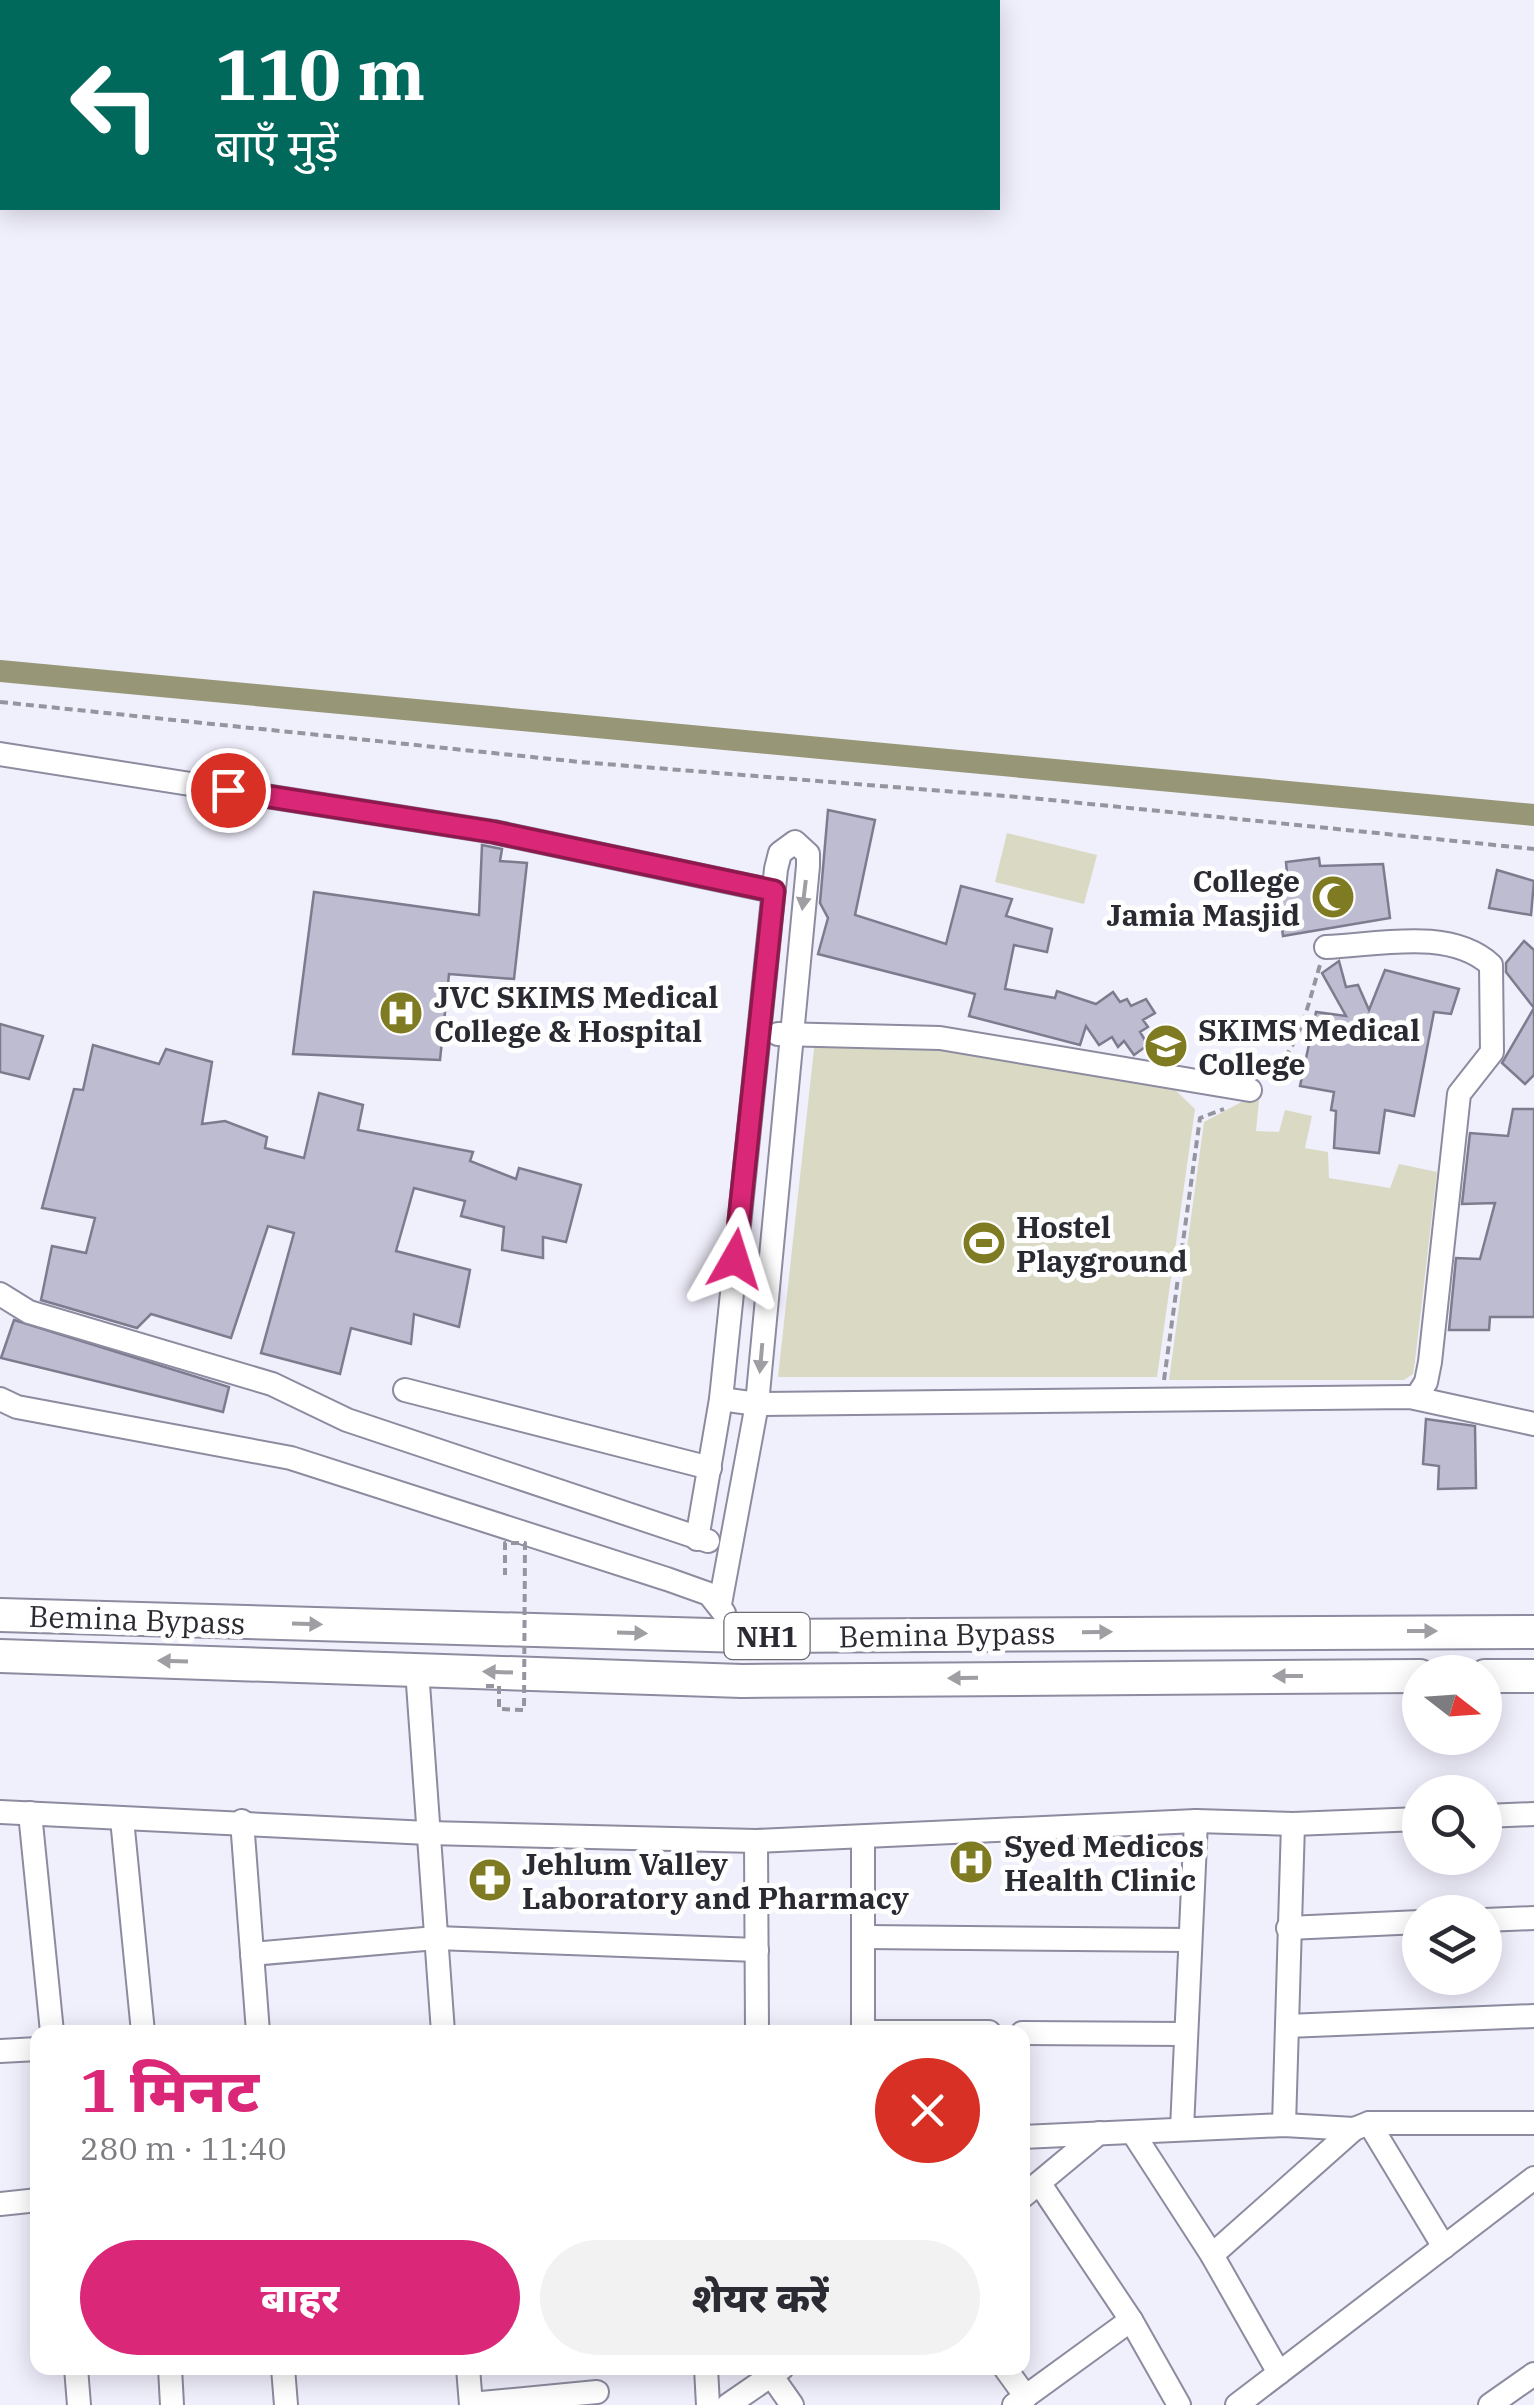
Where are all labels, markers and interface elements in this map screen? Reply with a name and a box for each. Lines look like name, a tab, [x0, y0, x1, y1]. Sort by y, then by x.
text: 110 m	[215, 28, 425, 119]
icon: left	[50, 40, 180, 170]
text: बाएँ मुड़ें	[215, 116, 339, 174]
pin	[186, 748, 271, 833]
icon: arrive	[201, 763, 256, 818]
place label: College Jamia Masjid	[1106, 861, 1300, 934]
mosque icon: College Jamia Masjid	[1310, 874, 1356, 920]
one-way arrow	[795, 880, 811, 912]
place label: JVC SKIMS Medical College & Hospital	[434, 977, 718, 1050]
hospital icon: JVC SKIMS Medical College & Hospital	[378, 990, 424, 1036]
place label: SKIMS Medical College	[1198, 1010, 1420, 1083]
school or university icon: SKIMS Medical College	[1143, 1023, 1189, 1069]
position arrow	[683, 1207, 787, 1311]
place label: Hostel Playground	[1016, 1207, 1187, 1280]
sports icon: Hostel Playground	[961, 1220, 1007, 1266]
one-way arrow	[753, 1343, 769, 1375]
street label: Bemina Bypass	[28, 1596, 246, 1642]
road number: NH1	[724, 1613, 810, 1659]
street label: Bemina Bypass	[838, 1613, 1056, 1655]
one-way arrow	[292, 1616, 324, 1632]
one-way arrow	[1082, 1624, 1114, 1640]
one-way arrow	[1407, 1624, 1439, 1640]
one-way arrow	[617, 1625, 649, 1641]
one-way arrow	[156, 1653, 188, 1669]
north arrow	[1402, 1655, 1502, 1755]
map controls	[1402, 1655, 1502, 1995]
one-way arrow	[481, 1664, 513, 1680]
one-way arrow	[1271, 1668, 1303, 1684]
one-way arrow	[946, 1670, 978, 1686]
button: search	[1402, 1775, 1502, 1875]
place label: Syed Medicos Health Clinic	[1004, 1826, 1204, 1899]
hospital icon: Syed Medicos Health Clinic	[948, 1839, 994, 1885]
place label: Jehlum Valley Laboratory and Pharmacy	[522, 1844, 909, 1917]
pharmacy icon: Jehlum Valley Laboratory and Pharmacy	[467, 1857, 513, 1903]
button: layers	[1402, 1895, 1502, 1995]
text: 1 मिनट	[80, 2050, 259, 2129]
button: close	[875, 2058, 980, 2163]
text: 280 m · 11:40	[80, 2127, 287, 2169]
button: बाहर	[80, 2240, 520, 2355]
button: शेयर करें	[540, 2240, 980, 2355]

